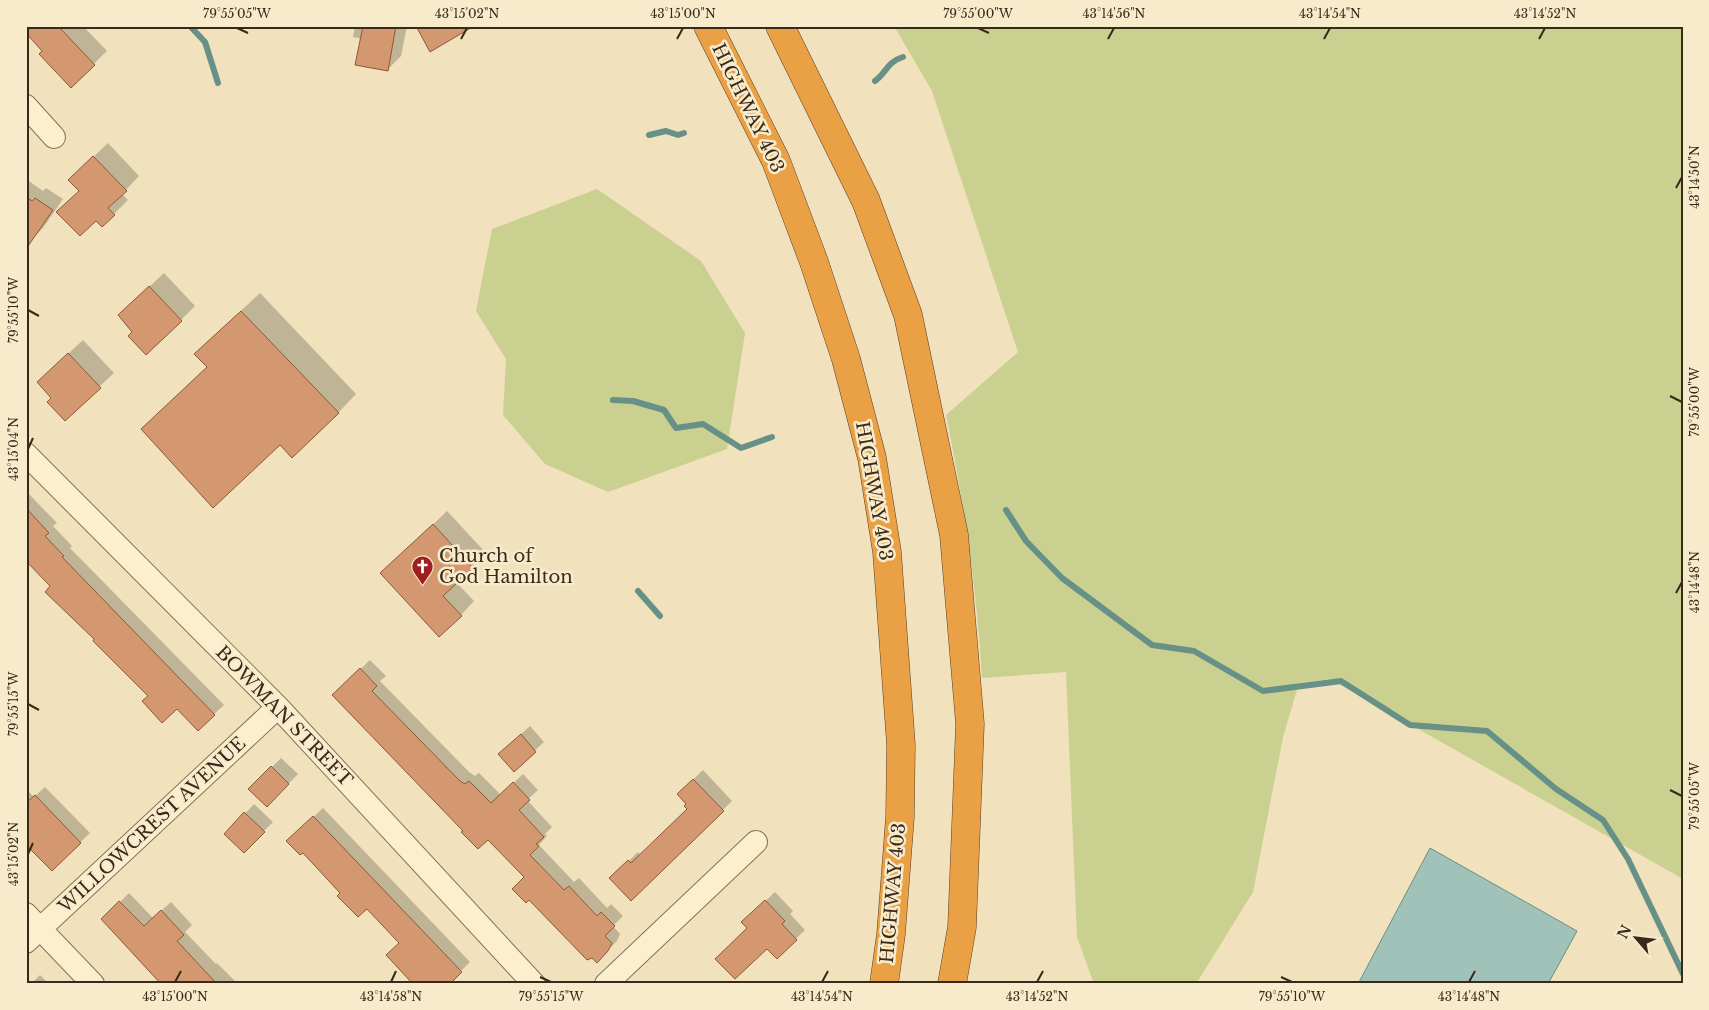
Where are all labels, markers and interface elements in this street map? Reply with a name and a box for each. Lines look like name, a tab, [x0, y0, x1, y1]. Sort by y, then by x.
text: 79°55'05"W	[203, 6, 272, 21]
text: 43°15'02"N	[435, 6, 499, 21]
text: 43°15'00"N	[650, 6, 716, 21]
text: 79°55'00"W	[943, 6, 1014, 21]
text: 43°14'56"N	[1083, 6, 1146, 21]
text: 43°14'54"N	[1299, 6, 1361, 21]
text: 43°14'52"N	[1514, 6, 1576, 21]
street label: HIGHWAY 403	[707, 40, 789, 176]
text: 43°14'50"N	[1687, 145, 1702, 209]
text: 79°55'10"W	[6, 276, 21, 343]
text: 79°55'00"W	[1687, 366, 1702, 437]
text: 43°15'04"N	[6, 417, 21, 481]
street label: HIGHWAY 403	[851, 420, 897, 562]
place label: Church of God Hamilton	[439, 545, 573, 588]
text: 43°14'48"N	[1687, 551, 1702, 613]
church icon: Church of God Hamilton	[411, 554, 435, 585]
street label: BOWMAN STREET	[211, 641, 357, 791]
text: 79°55'15"W	[6, 671, 21, 736]
street label: WILLOWCREST AVENUE	[53, 732, 250, 918]
text: 79°55'05"W	[1687, 761, 1702, 830]
text: 43°15'02"N	[6, 822, 21, 886]
street label: HIGHWAY 403	[876, 822, 910, 964]
north arrow	[1612, 912, 1662, 962]
text: N	[1613, 922, 1636, 942]
text: 43°15'00"N	[142, 989, 208, 1004]
text: 43°14'58"N	[360, 989, 422, 1004]
text: 79°55'15"W	[519, 989, 584, 1004]
text: 43°14'54"N	[791, 989, 853, 1004]
text: 43°14'52"N	[1006, 989, 1068, 1004]
text: 79°55'10"W	[1259, 989, 1326, 1004]
text: 43°14'48"N	[1438, 989, 1500, 1004]

